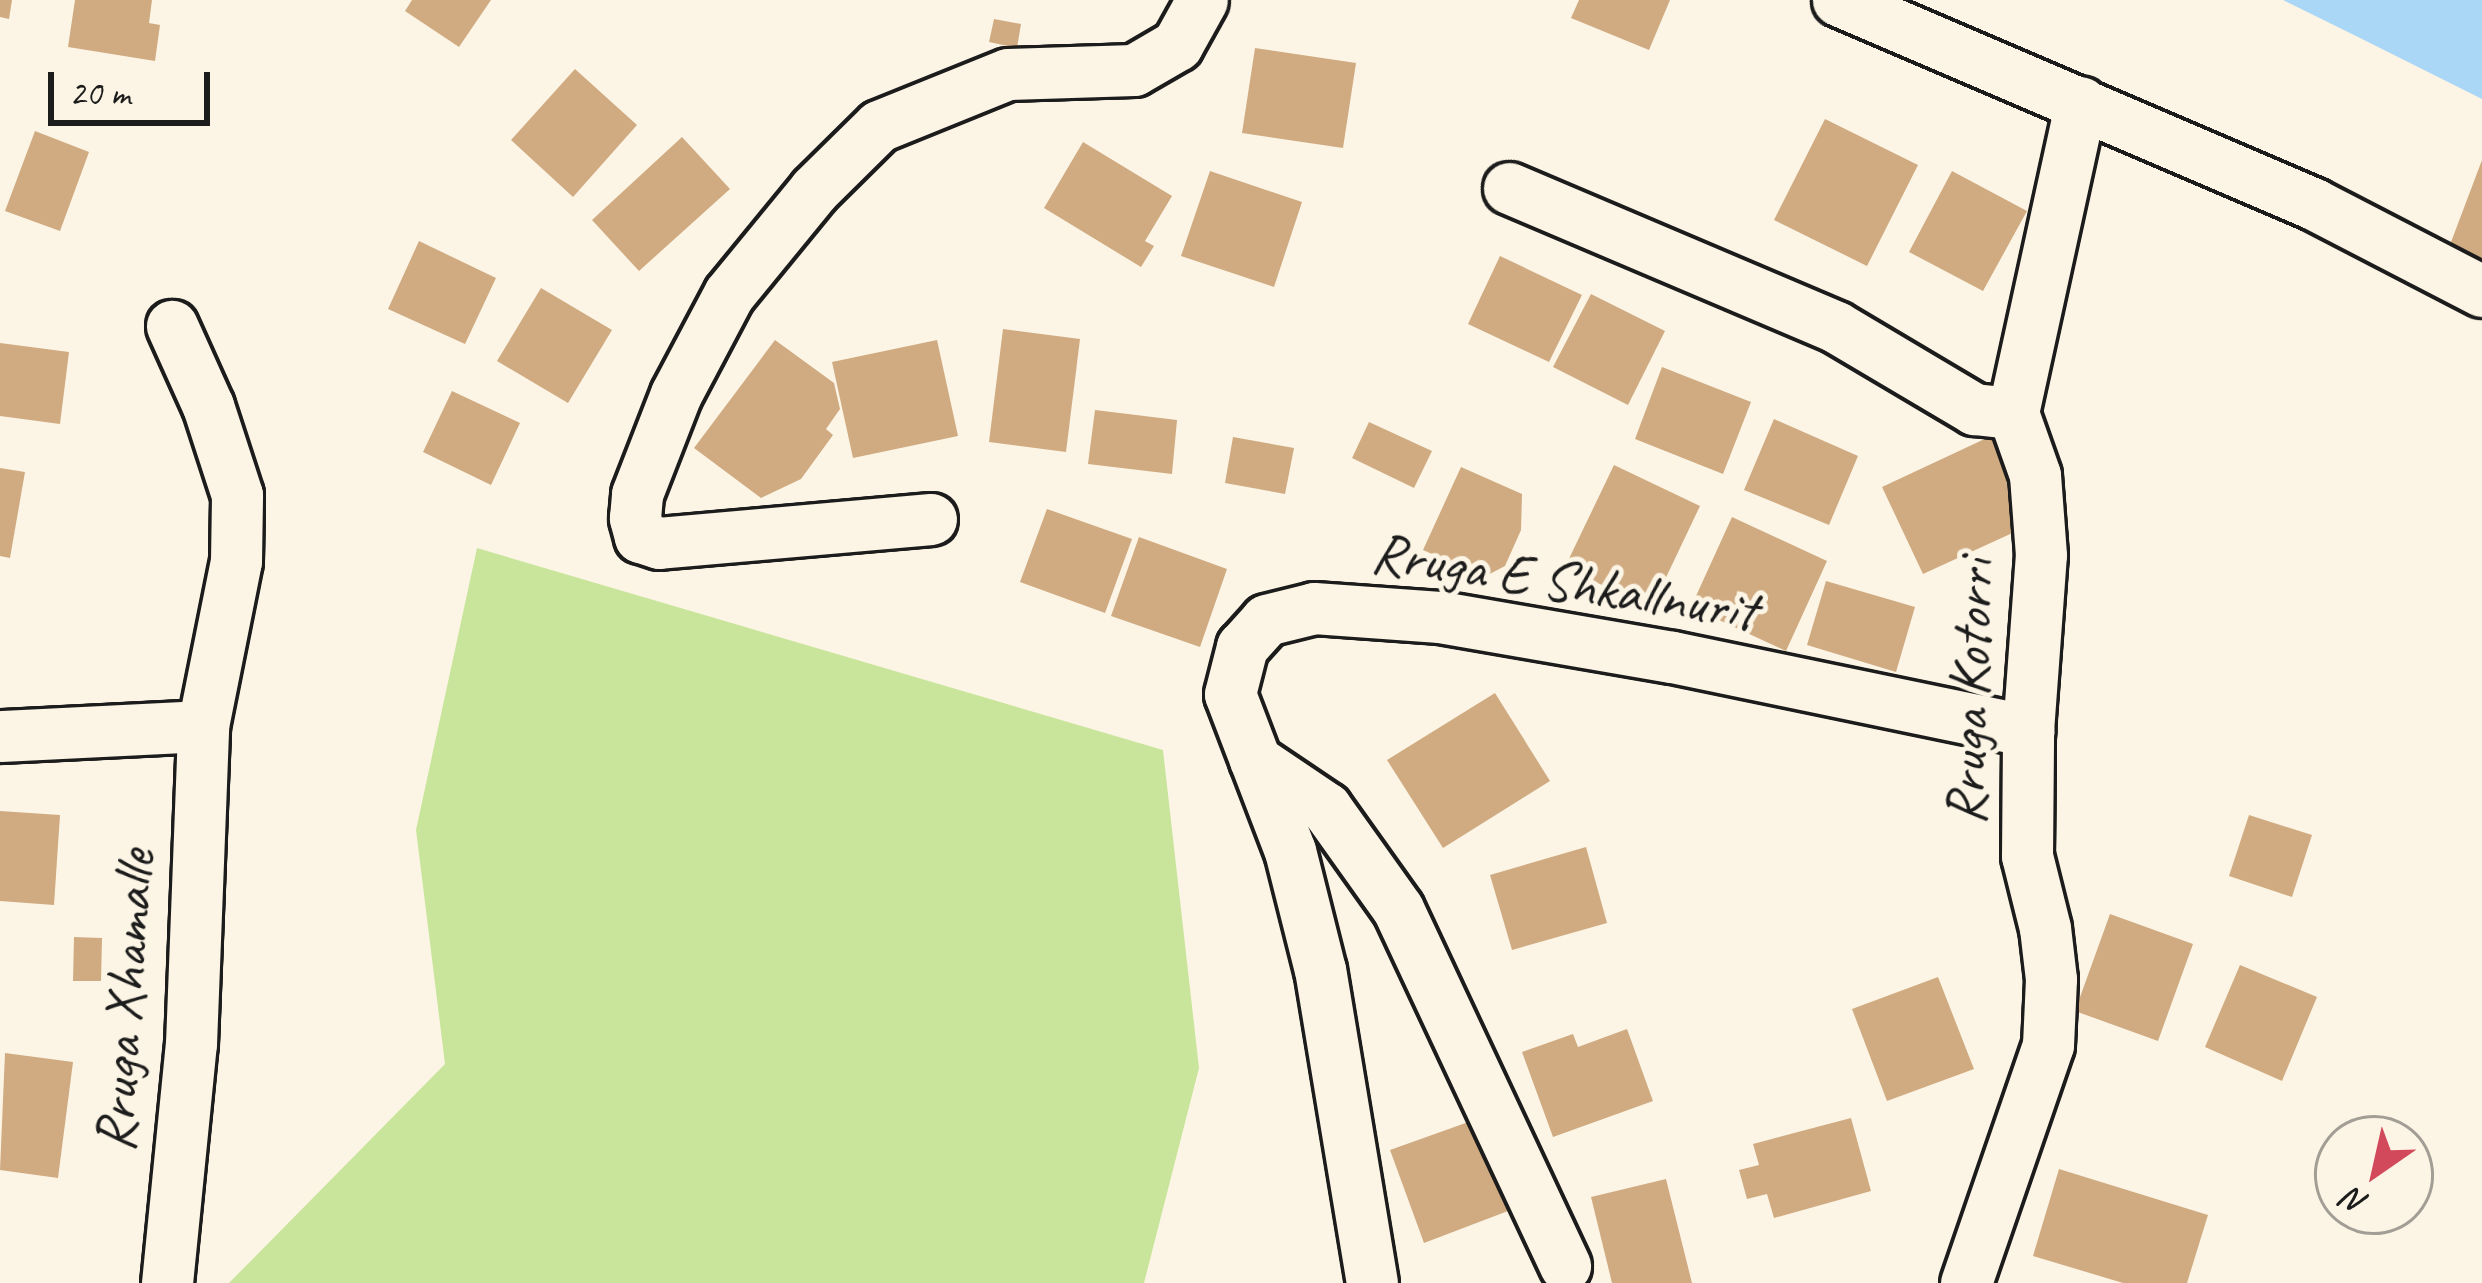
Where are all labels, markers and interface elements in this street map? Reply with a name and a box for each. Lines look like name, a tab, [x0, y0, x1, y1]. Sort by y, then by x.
scale bar	[54, 48, 216, 122]
text: 20 m	[69, 70, 130, 116]
street label: Rruga E Shkallnurit	[1366, 518, 1762, 646]
street label: Rruga Kotorri	[1931, 558, 2009, 826]
street label: Rruga Xhamalle	[80, 846, 170, 1156]
north arrow	[2314, 1115, 2434, 1235]
text: N	[2335, 1179, 2376, 1225]

